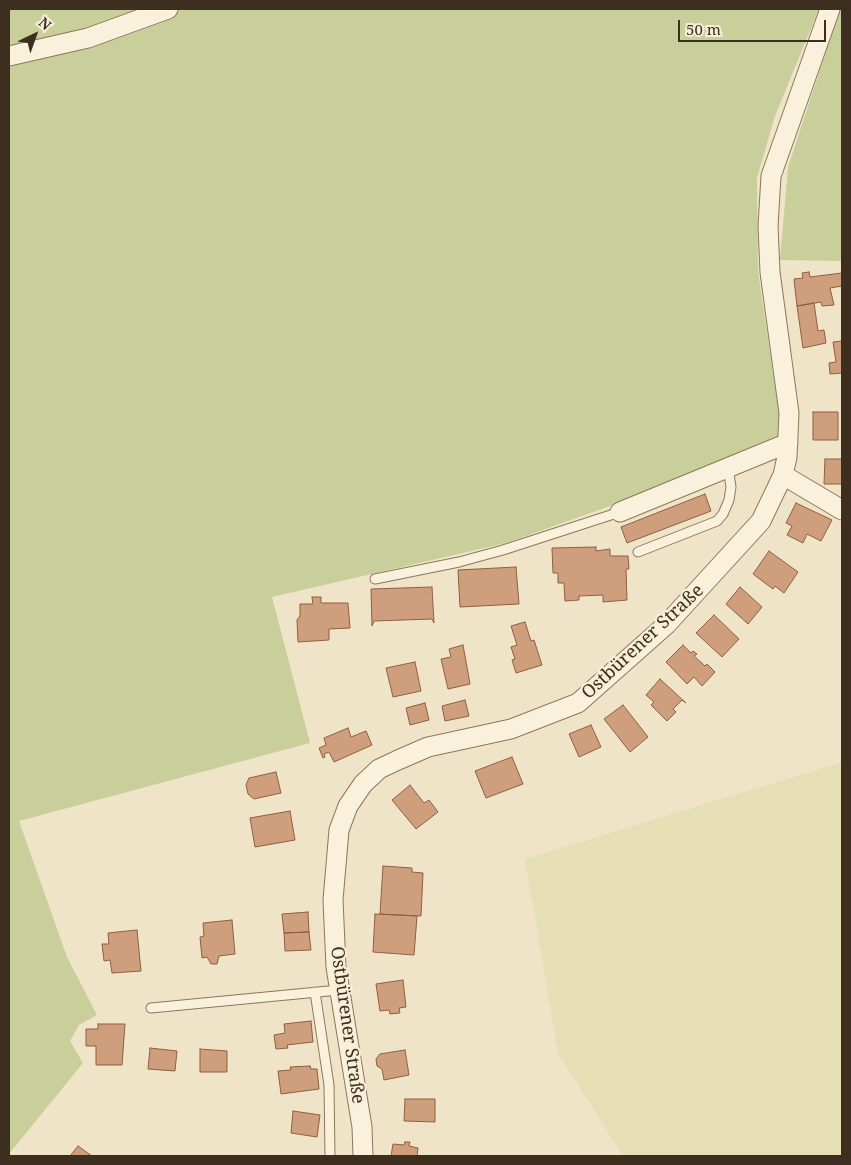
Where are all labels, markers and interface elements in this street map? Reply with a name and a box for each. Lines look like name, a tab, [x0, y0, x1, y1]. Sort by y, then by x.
north arrow	[10, 10, 60, 60]
scale bar	[681, 10, 828, 42]
text: N	[35, 13, 56, 34]
text: 50 m	[686, 19, 721, 39]
street label: Ostbürener Straße	[578, 580, 708, 704]
street label: Ostbürener Straße	[325, 945, 369, 1105]

